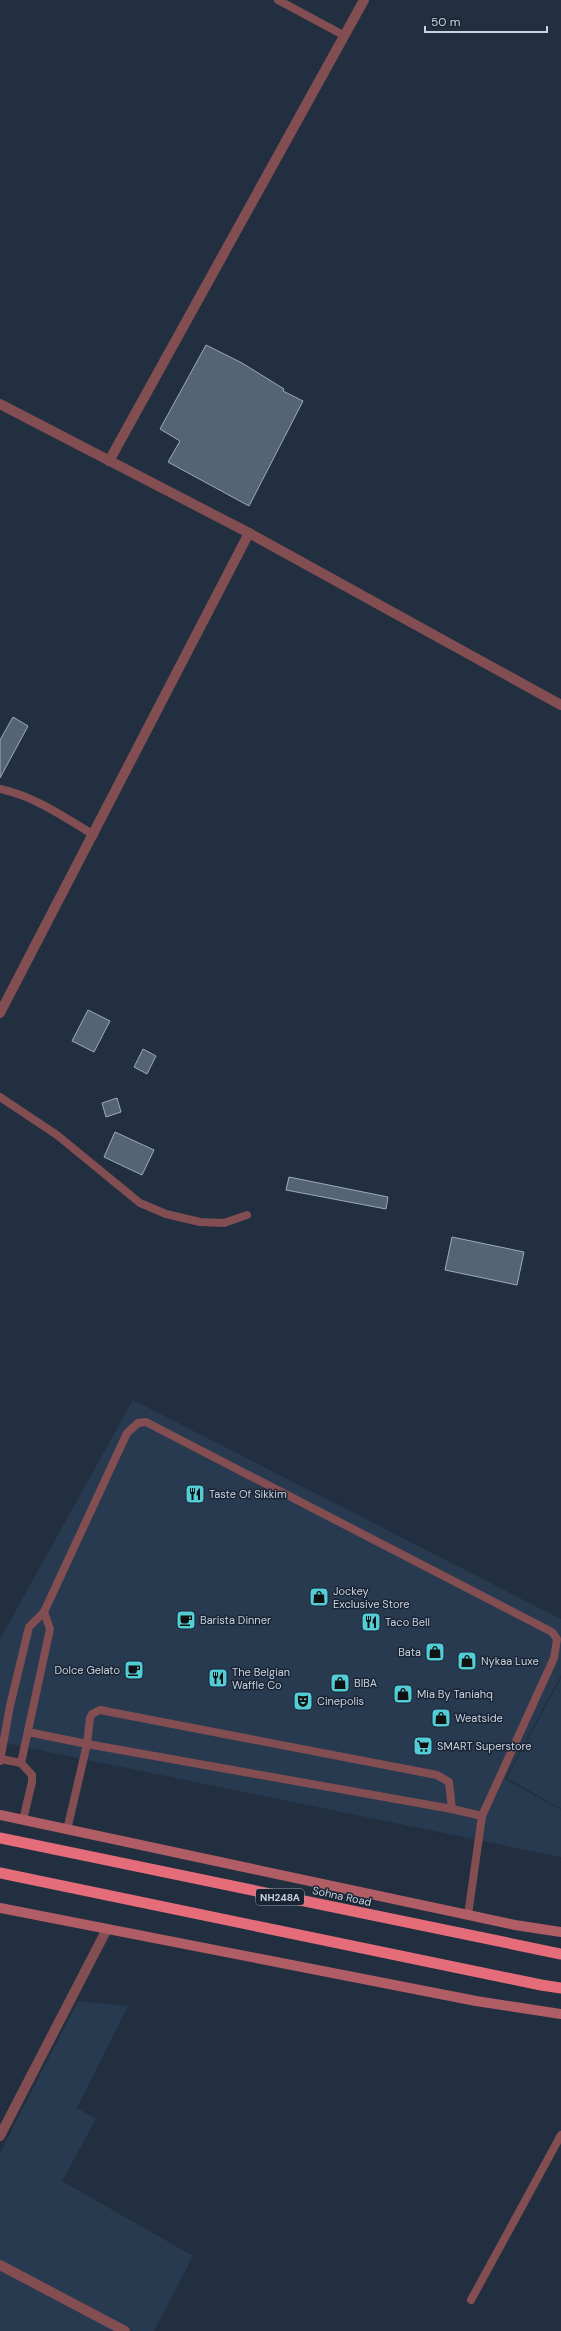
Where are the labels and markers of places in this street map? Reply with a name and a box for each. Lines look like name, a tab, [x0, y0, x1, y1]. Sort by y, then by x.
restaurant icon: Taste Of Sikkim	[184, 1483, 206, 1505]
place label: Taste Of Sikkim	[209, 1487, 287, 1501]
place label: Jockey Exclusive Store	[333, 1584, 410, 1611]
shop icon: Jockey Exclusive Store	[308, 1586, 330, 1608]
cafe icon: Barista Dinner	[175, 1609, 197, 1631]
restaurant icon: Taco Bell	[360, 1611, 382, 1633]
place label: Barista Dinner	[200, 1613, 271, 1627]
place label: Taco Bell	[385, 1615, 430, 1629]
shop icon: Bata	[424, 1641, 446, 1663]
place label: Bata	[398, 1645, 421, 1659]
shop icon: Nykaa Luxe	[456, 1650, 478, 1672]
place label: Nykaa Luxe	[481, 1654, 539, 1668]
cafe icon: Dolce Gelato	[123, 1659, 145, 1681]
place label: Dolce Gelato	[54, 1663, 120, 1677]
place label: The Belgian Waffle Co	[232, 1665, 290, 1692]
restaurant icon: The Belgian Waffle Co	[207, 1667, 229, 1689]
shop icon: BIBA	[329, 1672, 351, 1694]
place label: BIBA	[354, 1676, 377, 1690]
shop icon: Mia By Taniahq	[392, 1683, 414, 1705]
place label: Mia By Taniahq	[417, 1687, 493, 1701]
theatre icon: Cinepolis	[292, 1690, 314, 1712]
place label: Cinepolis	[317, 1694, 364, 1708]
shop icon: Weatside	[430, 1707, 452, 1729]
place label: Weatside	[455, 1711, 503, 1725]
supermarket icon: SMART Superstore	[412, 1735, 434, 1757]
place label: SMART Superstore	[437, 1739, 532, 1753]

